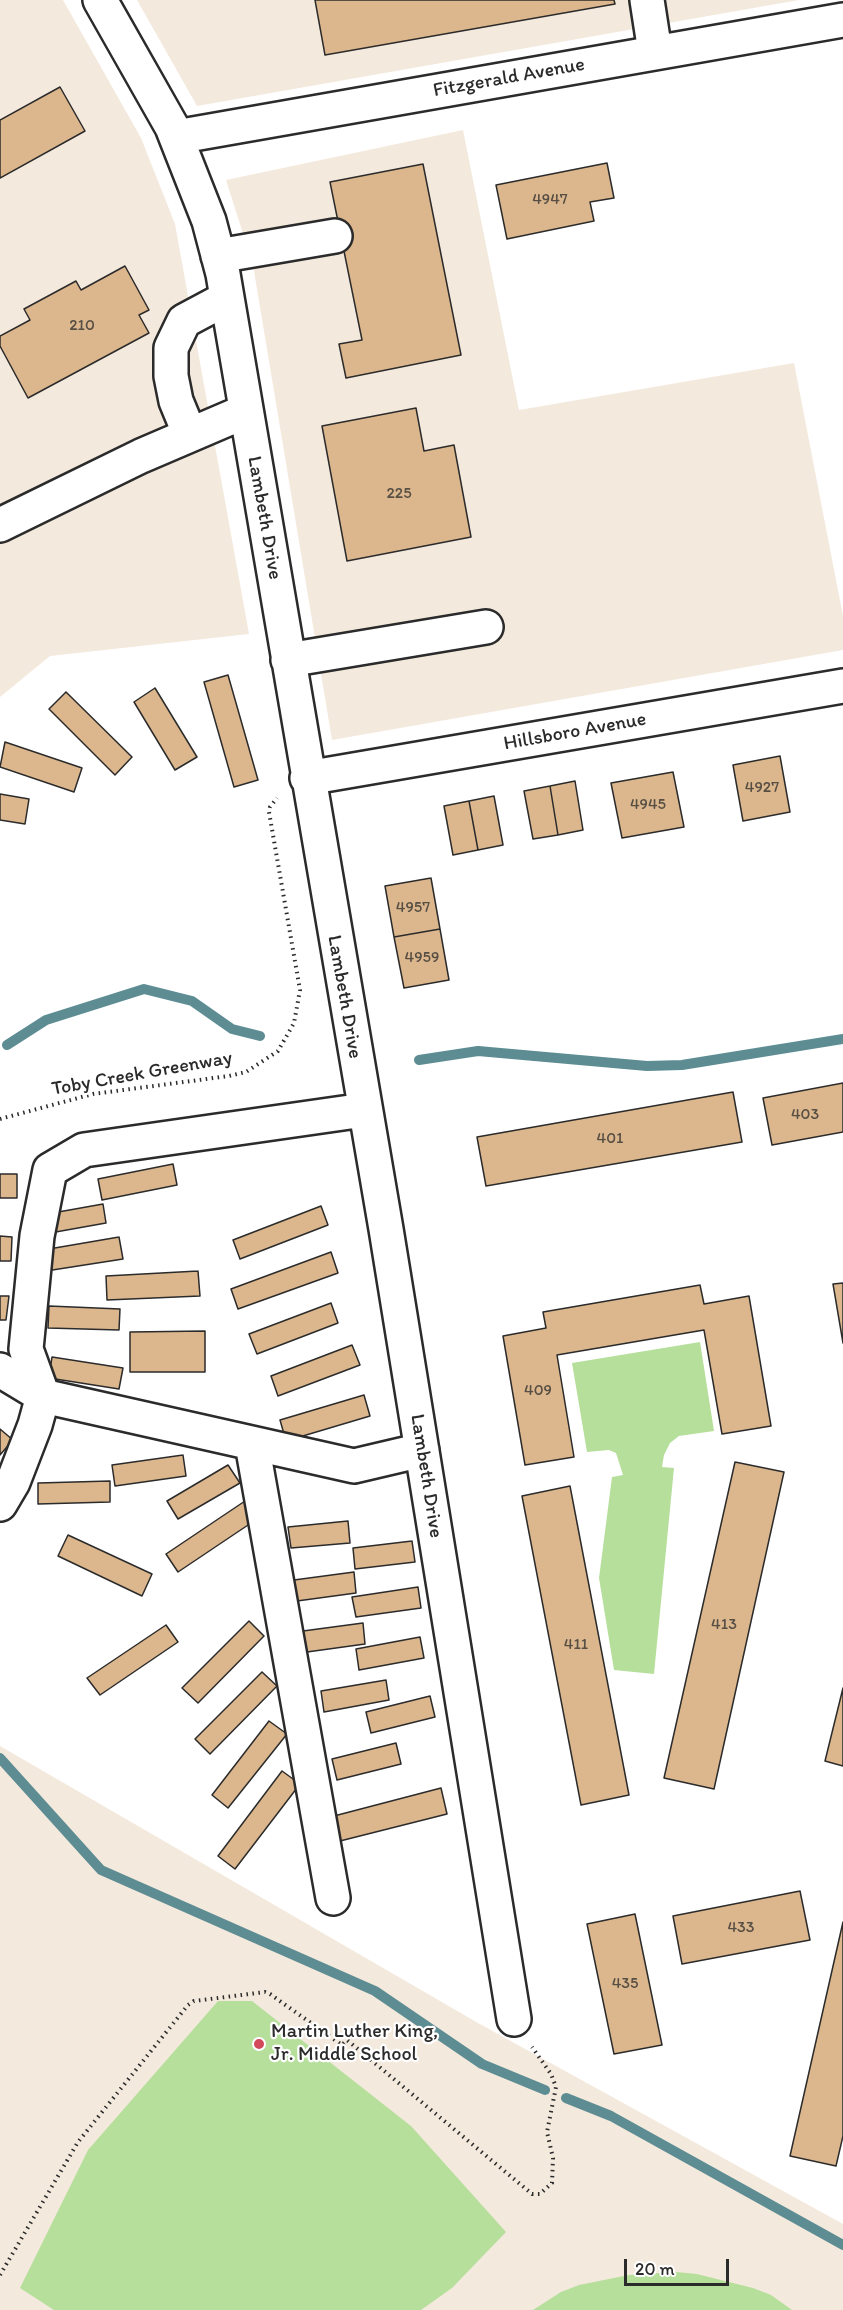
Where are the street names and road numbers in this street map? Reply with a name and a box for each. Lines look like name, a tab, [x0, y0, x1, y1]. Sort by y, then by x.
street label: Fitzgerald Avenue	[431, 53, 587, 103]
street label: Lambeth Drive	[241, 454, 287, 582]
street label: Hillsboro Avenue	[502, 708, 648, 756]
street label: Lambeth Drive	[321, 933, 367, 1061]
street label: Toby Creek Greenway	[50, 1046, 234, 1102]
street label: Lambeth Drive	[404, 1412, 448, 1540]

